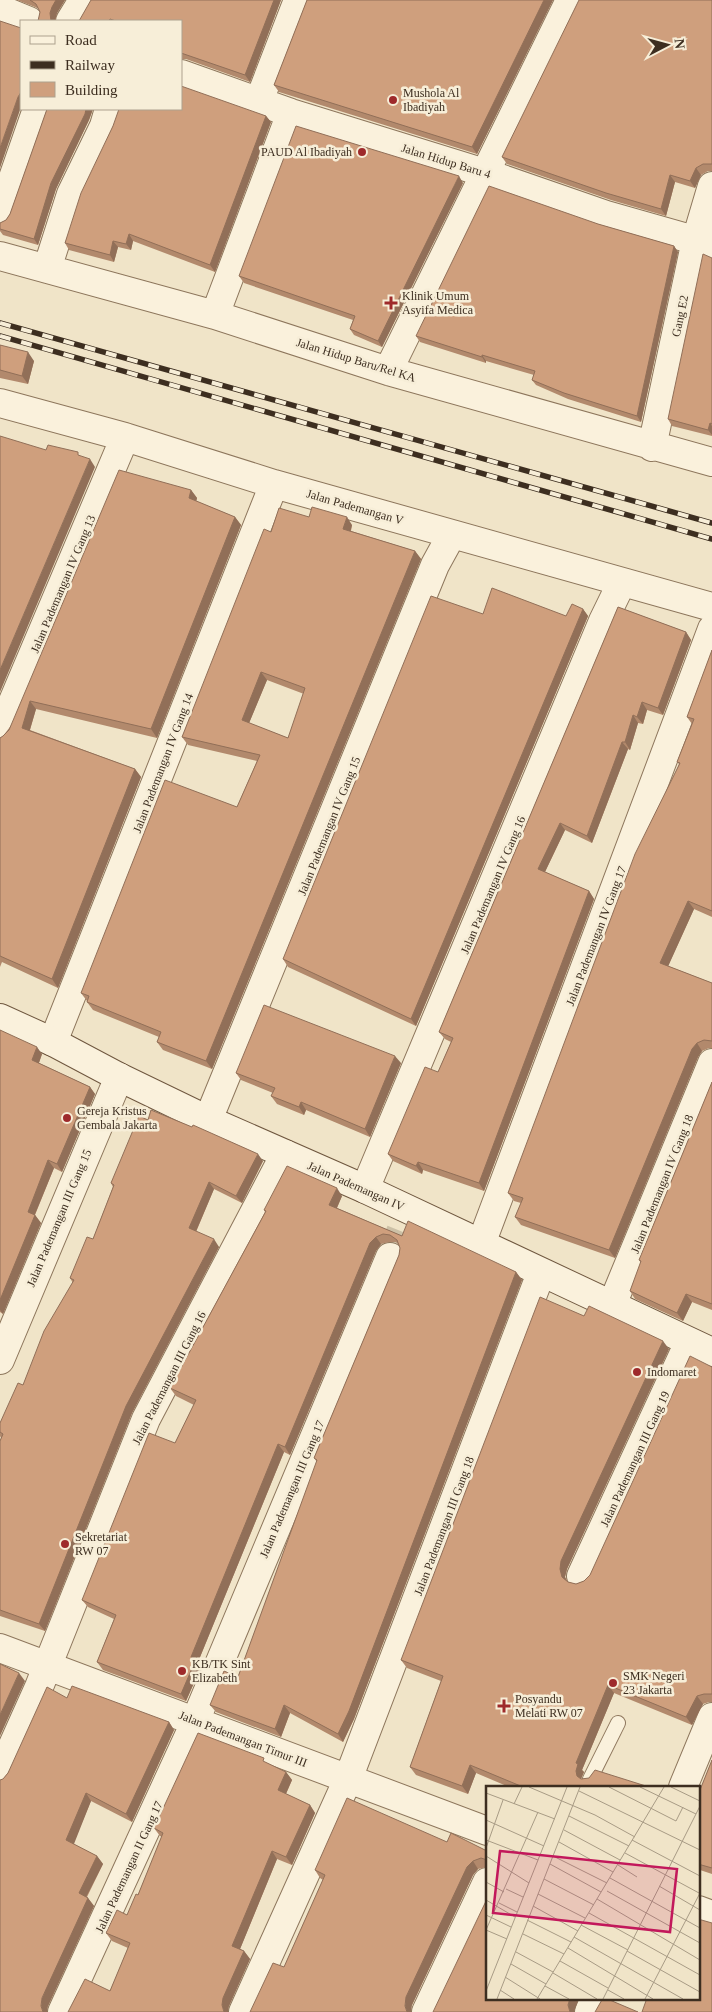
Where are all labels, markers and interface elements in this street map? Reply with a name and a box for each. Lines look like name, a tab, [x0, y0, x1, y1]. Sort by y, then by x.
legend	[20, 20, 182, 110]
north arrow	[642, 20, 692, 70]
text: Road	[65, 32, 97, 48]
text: N	[671, 38, 687, 50]
text: Railway	[65, 57, 115, 73]
text: Building	[65, 82, 118, 98]
place label: Mushola Al Ibadiyah	[403, 86, 460, 114]
marker: Mushola Al Ibadiyah	[387, 94, 399, 106]
street label: Jalan Hidup Baru 4	[399, 141, 493, 181]
place label: PAUD Al Ibadiyah	[261, 145, 352, 159]
marker: PAUD Al Ibadiyah	[356, 146, 368, 158]
place label: Klinik Umum Asyifa Medica	[402, 289, 474, 317]
street label: Gang E2	[669, 294, 691, 338]
marker: Klinik Umum Asyifa Medica	[384, 296, 398, 310]
street label: Jalan Hidup Baru/Rel KA	[295, 335, 418, 385]
street label: Jalan Pademangan V	[305, 486, 406, 528]
street label: Jalan Pademangan IV Gang 13	[28, 513, 98, 655]
street label: Jalan Pademangan IV Gang 14	[130, 691, 196, 835]
street label: Jalan Pademangan IV Gang 15	[295, 755, 363, 897]
street label: Jalan Pademangan IV Gang 16	[458, 814, 528, 956]
street label: Jalan Pademangan IV Gang 17	[563, 864, 629, 1008]
place label: Gereja Kristus Gembala Jakarta	[77, 1104, 158, 1132]
marker: Gereja Kristus Gembala Jakarta	[61, 1112, 73, 1124]
street label: Jalan Pademangan IV Gang 18	[628, 1113, 696, 1255]
street label: Jalan Pademangan III Gang 15	[24, 1147, 94, 1289]
street label: Jalan Pademangan IV	[305, 1158, 407, 1214]
street label: Jalan Pademangan III Gang 16	[129, 1309, 209, 1447]
place label: Indomaret	[647, 1365, 697, 1379]
marker: Indomaret	[631, 1366, 643, 1378]
street label: Jalan Pademangan III Gang 19	[597, 1389, 673, 1529]
street label: Jalan Pademangan III Gang 17	[257, 1418, 327, 1560]
street label: Jalan Pademangan III Gang 18	[411, 1454, 477, 1598]
place label: Sekretariat RW 07	[75, 1530, 128, 1558]
marker: Sekretariat RW 07	[59, 1538, 71, 1550]
place label: KB/TK Sint Elizabeth	[192, 1657, 251, 1685]
marker: KB/TK Sint Elizabeth	[176, 1665, 188, 1677]
place label: SMK Negeri 23 Jakarta	[623, 1669, 685, 1697]
marker: SMK Negeri 23 Jakarta	[607, 1677, 619, 1689]
place label: Posyandu Melati RW 07	[515, 1692, 583, 1720]
marker: Posyandu Melati RW 07	[497, 1699, 511, 1713]
street label: Jalan Pademangan Timur III	[177, 1708, 309, 1770]
inset map	[486, 1786, 700, 2000]
street label: Jalan Pademangan II Gang 17	[92, 1799, 166, 1935]

